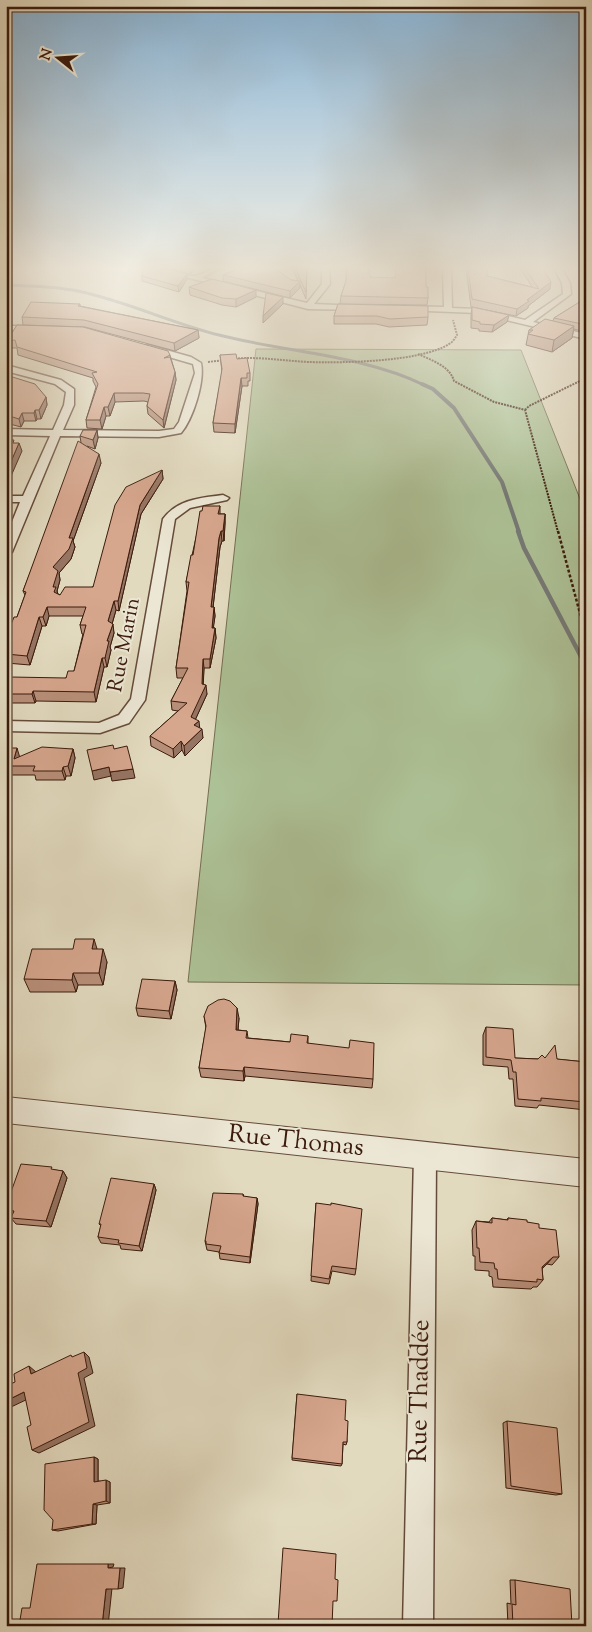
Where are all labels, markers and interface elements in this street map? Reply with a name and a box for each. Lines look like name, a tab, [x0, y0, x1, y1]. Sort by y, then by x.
north arrow	[32, 32, 82, 82]
text: N	[36, 47, 59, 63]
street label: Rue Marin	[101, 595, 149, 695]
street label: Rue Thomas	[226, 1117, 366, 1167]
street label: Rue Thaddée	[402, 1319, 440, 1463]

